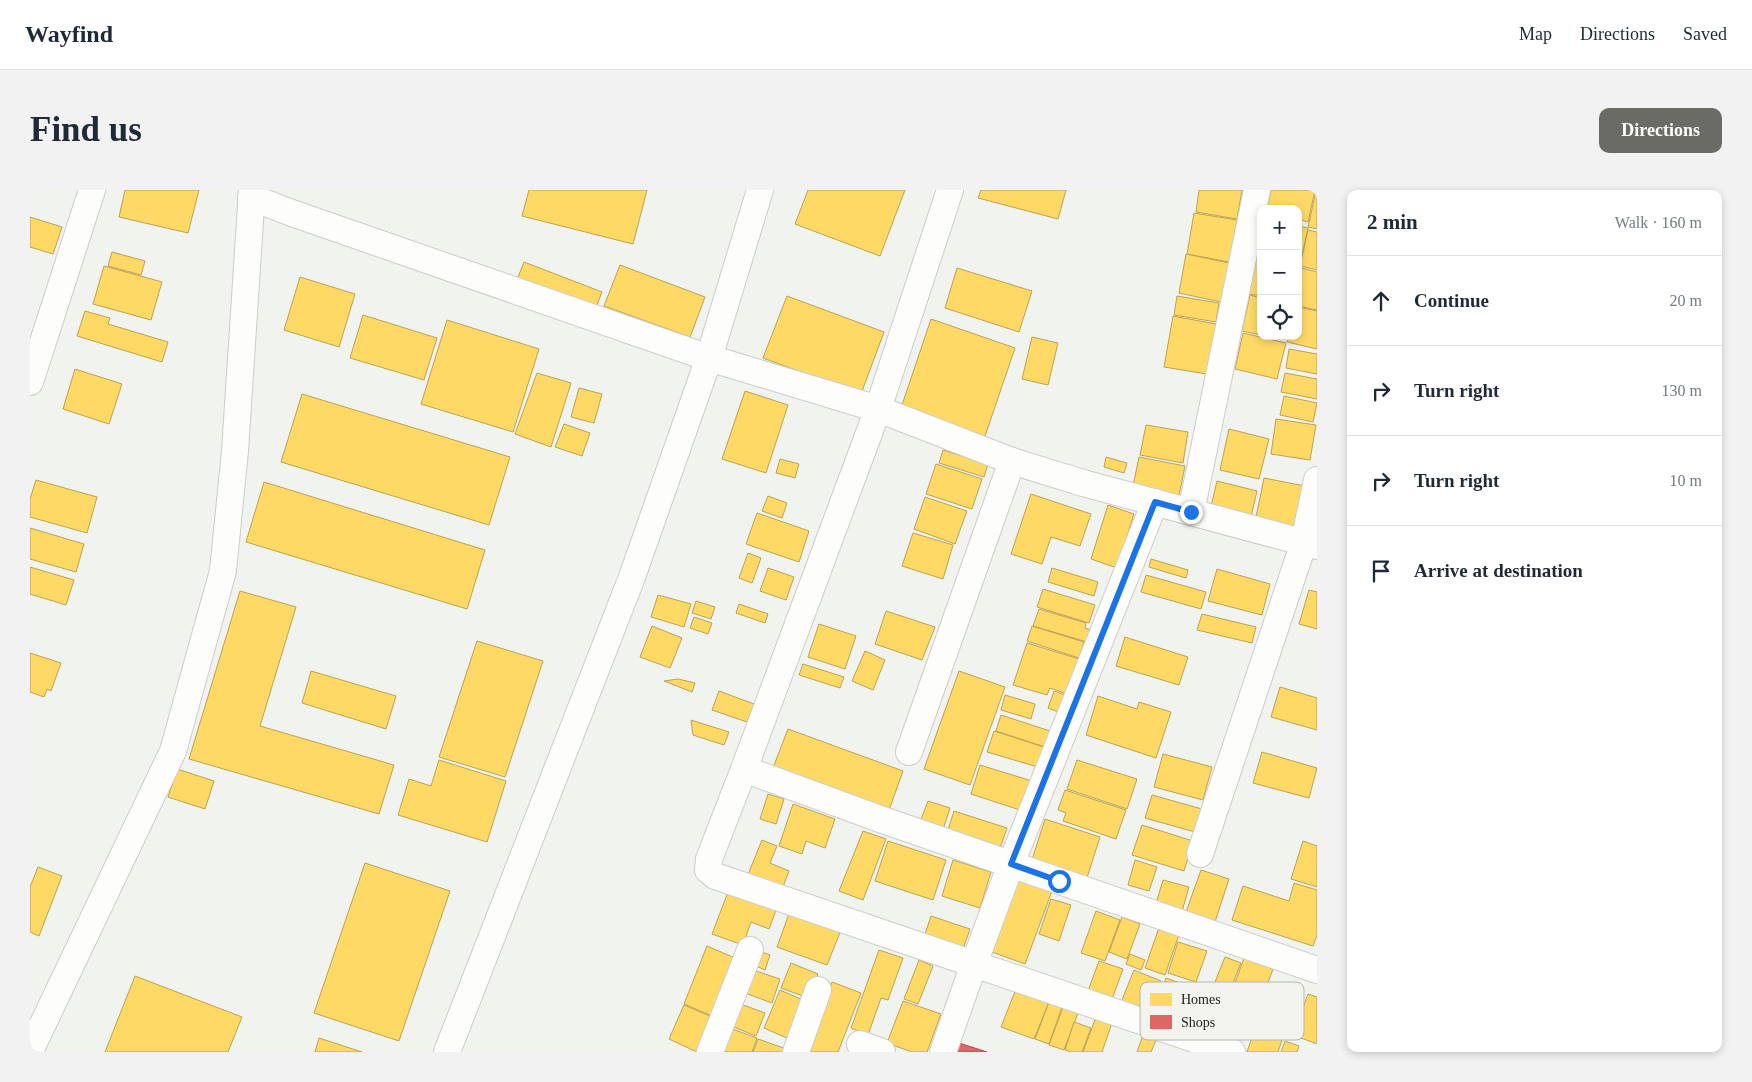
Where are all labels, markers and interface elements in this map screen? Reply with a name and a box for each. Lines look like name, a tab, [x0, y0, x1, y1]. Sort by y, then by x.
text: Wayfind	[25, 21, 113, 47]
text: Map	[1519, 24, 1552, 44]
text: Directions	[1580, 24, 1655, 44]
text: Saved	[1683, 24, 1727, 44]
button: Directions	[1599, 108, 1722, 153]
text: Find us	[30, 110, 142, 149]
map controls	[1257, 205, 1302, 340]
button: +	[1257, 205, 1302, 250]
text: 2 min	[1367, 210, 1418, 234]
text: Walk · 160 m	[1615, 214, 1702, 231]
button: −	[1257, 250, 1302, 295]
icon: ahead	[1367, 287, 1395, 315]
text: Continue	[1414, 290, 1489, 311]
text: 20 m	[1670, 292, 1702, 309]
button: locate	[1257, 295, 1302, 340]
icon: right	[1367, 377, 1395, 405]
text: Turn right	[1414, 380, 1499, 401]
text: 130 m	[1662, 382, 1702, 399]
icon: right	[1367, 467, 1395, 495]
text: Turn right	[1414, 470, 1499, 491]
text: 10 m	[1670, 472, 1702, 489]
route end	[1180, 501, 1203, 524]
icon: arrive	[1367, 557, 1395, 585]
text: Arrive at destination	[1414, 560, 1583, 581]
route start	[1048, 870, 1071, 893]
legend	[1140, 982, 1304, 1040]
text: Homes	[1181, 992, 1221, 1007]
text: Shops	[1181, 1015, 1215, 1030]

